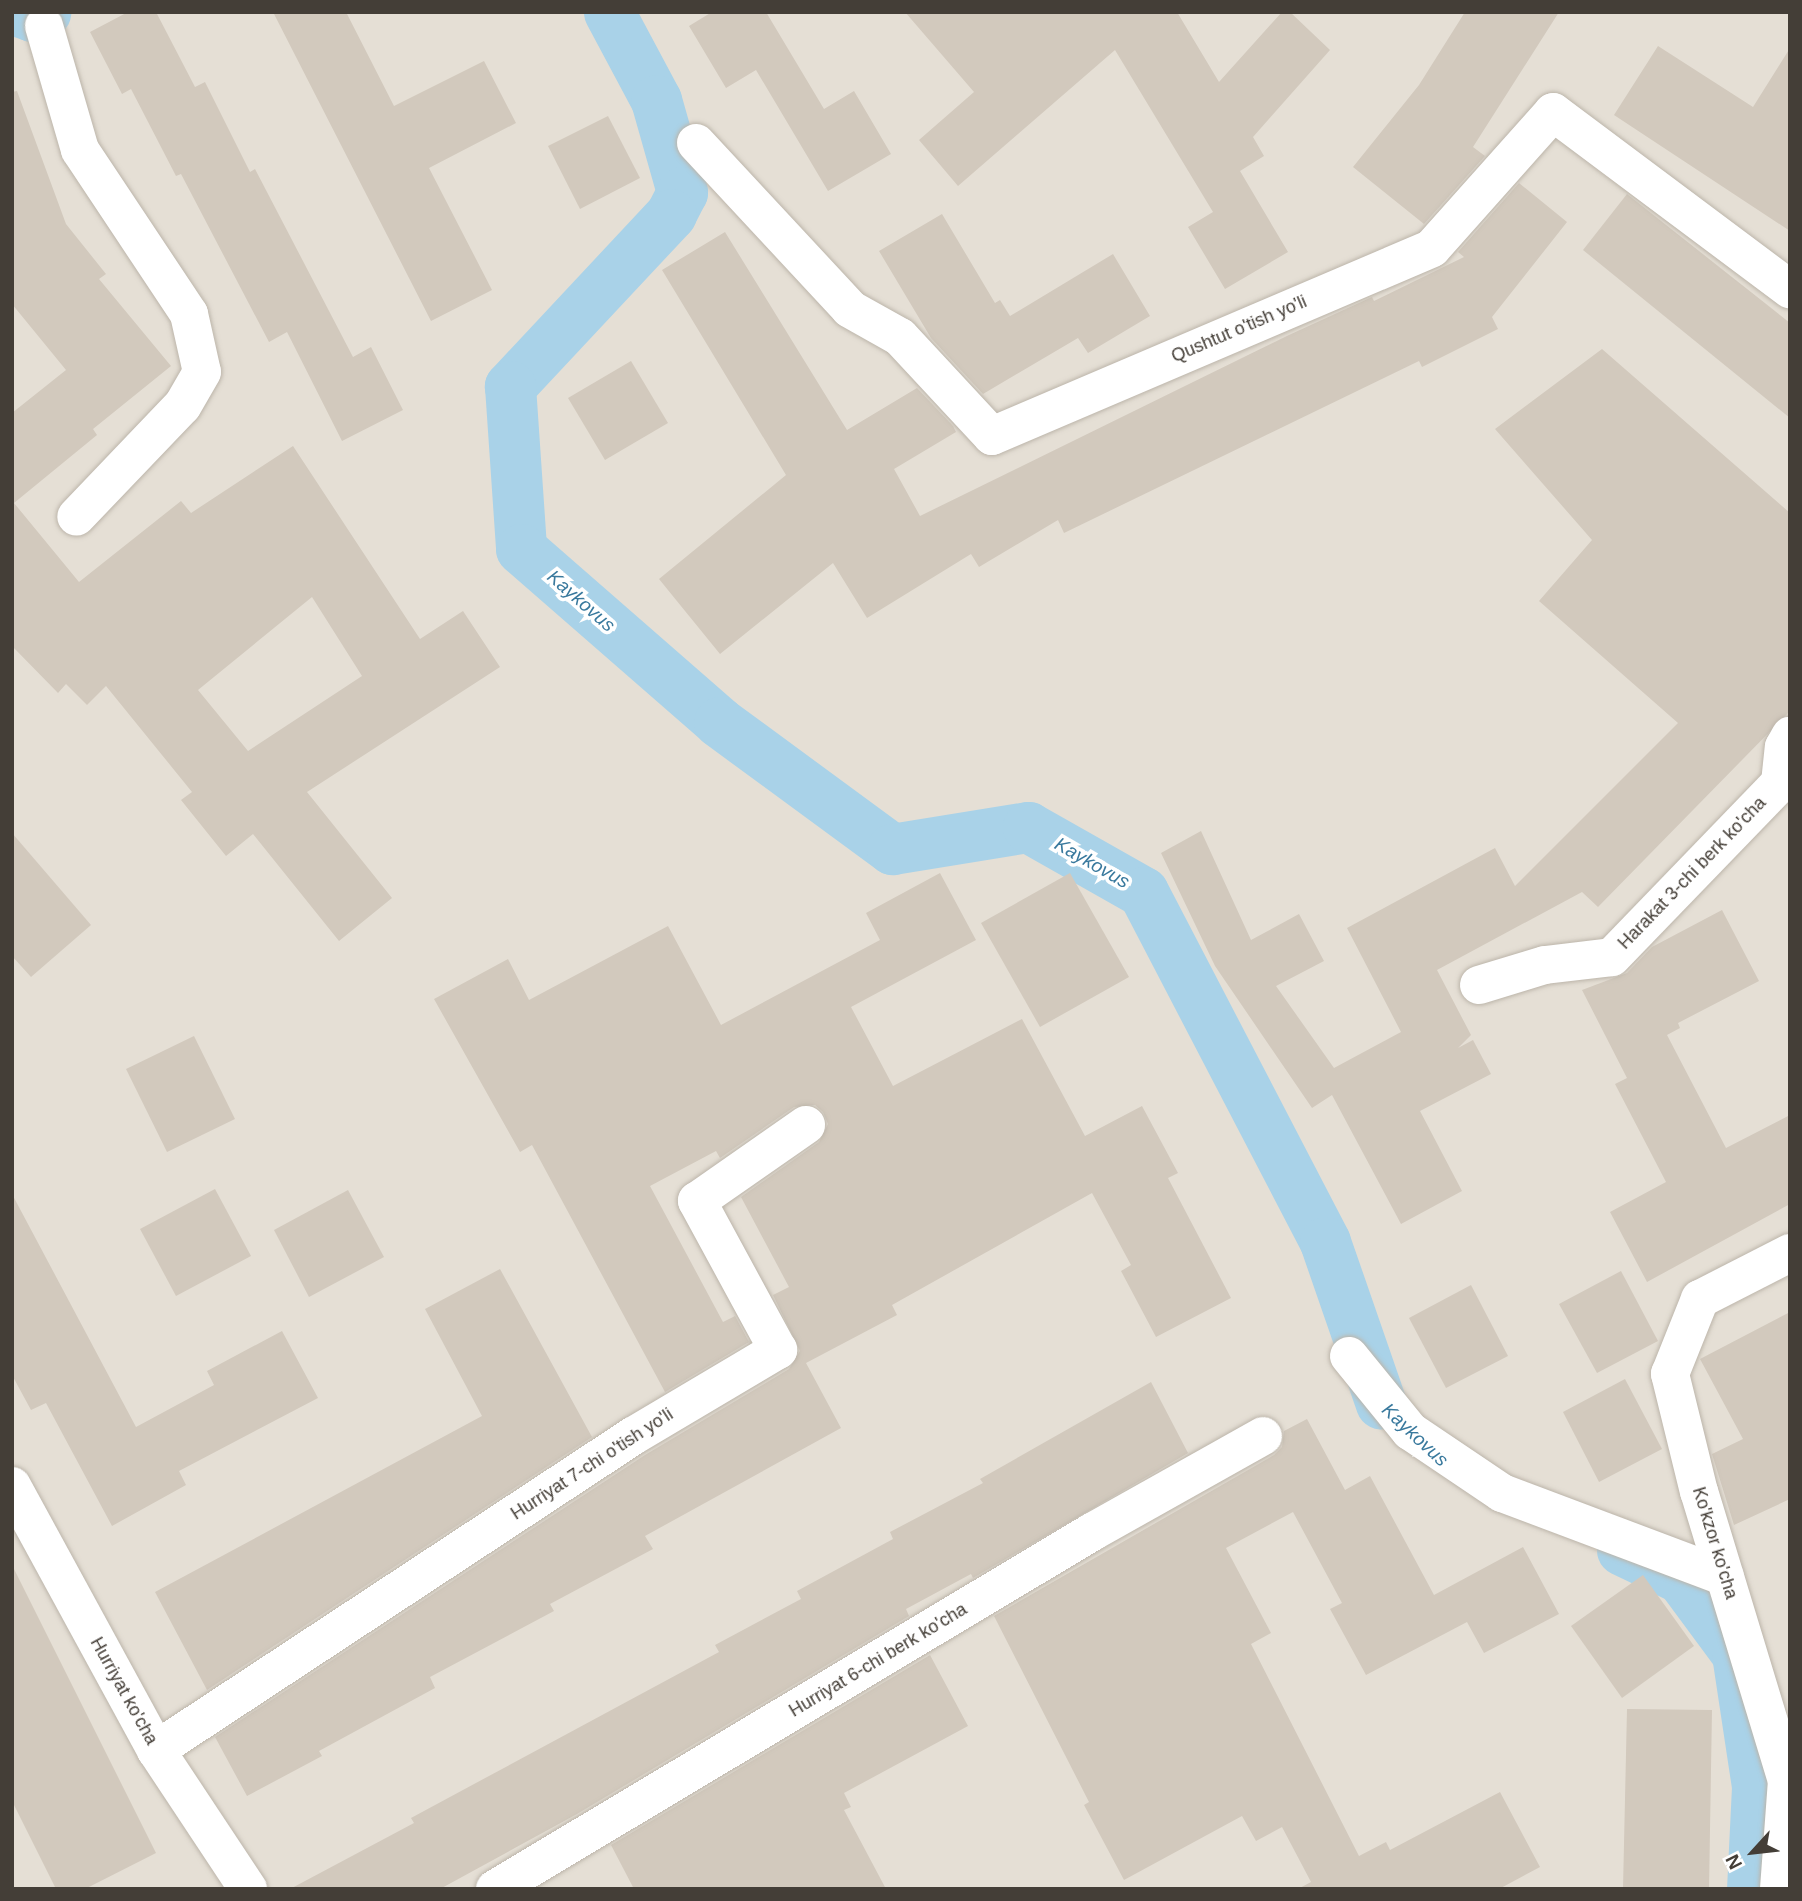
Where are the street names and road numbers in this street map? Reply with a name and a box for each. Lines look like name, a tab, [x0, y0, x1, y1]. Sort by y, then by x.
street label: Qushtut o'tish yo'li	[1168, 291, 1310, 367]
street label: Harakat 3-chi berk ko'cha	[1614, 792, 1770, 954]
street label: Hurriyat 7-chi o'tish yo'li	[507, 1403, 677, 1525]
street label: Ko'kzor ko'cha	[1688, 1484, 1742, 1602]
street label: Hurriyat 6-chi berk ko'cha	[785, 1598, 971, 1722]
street label: Hurriyat ko'cha	[86, 1634, 162, 1748]

